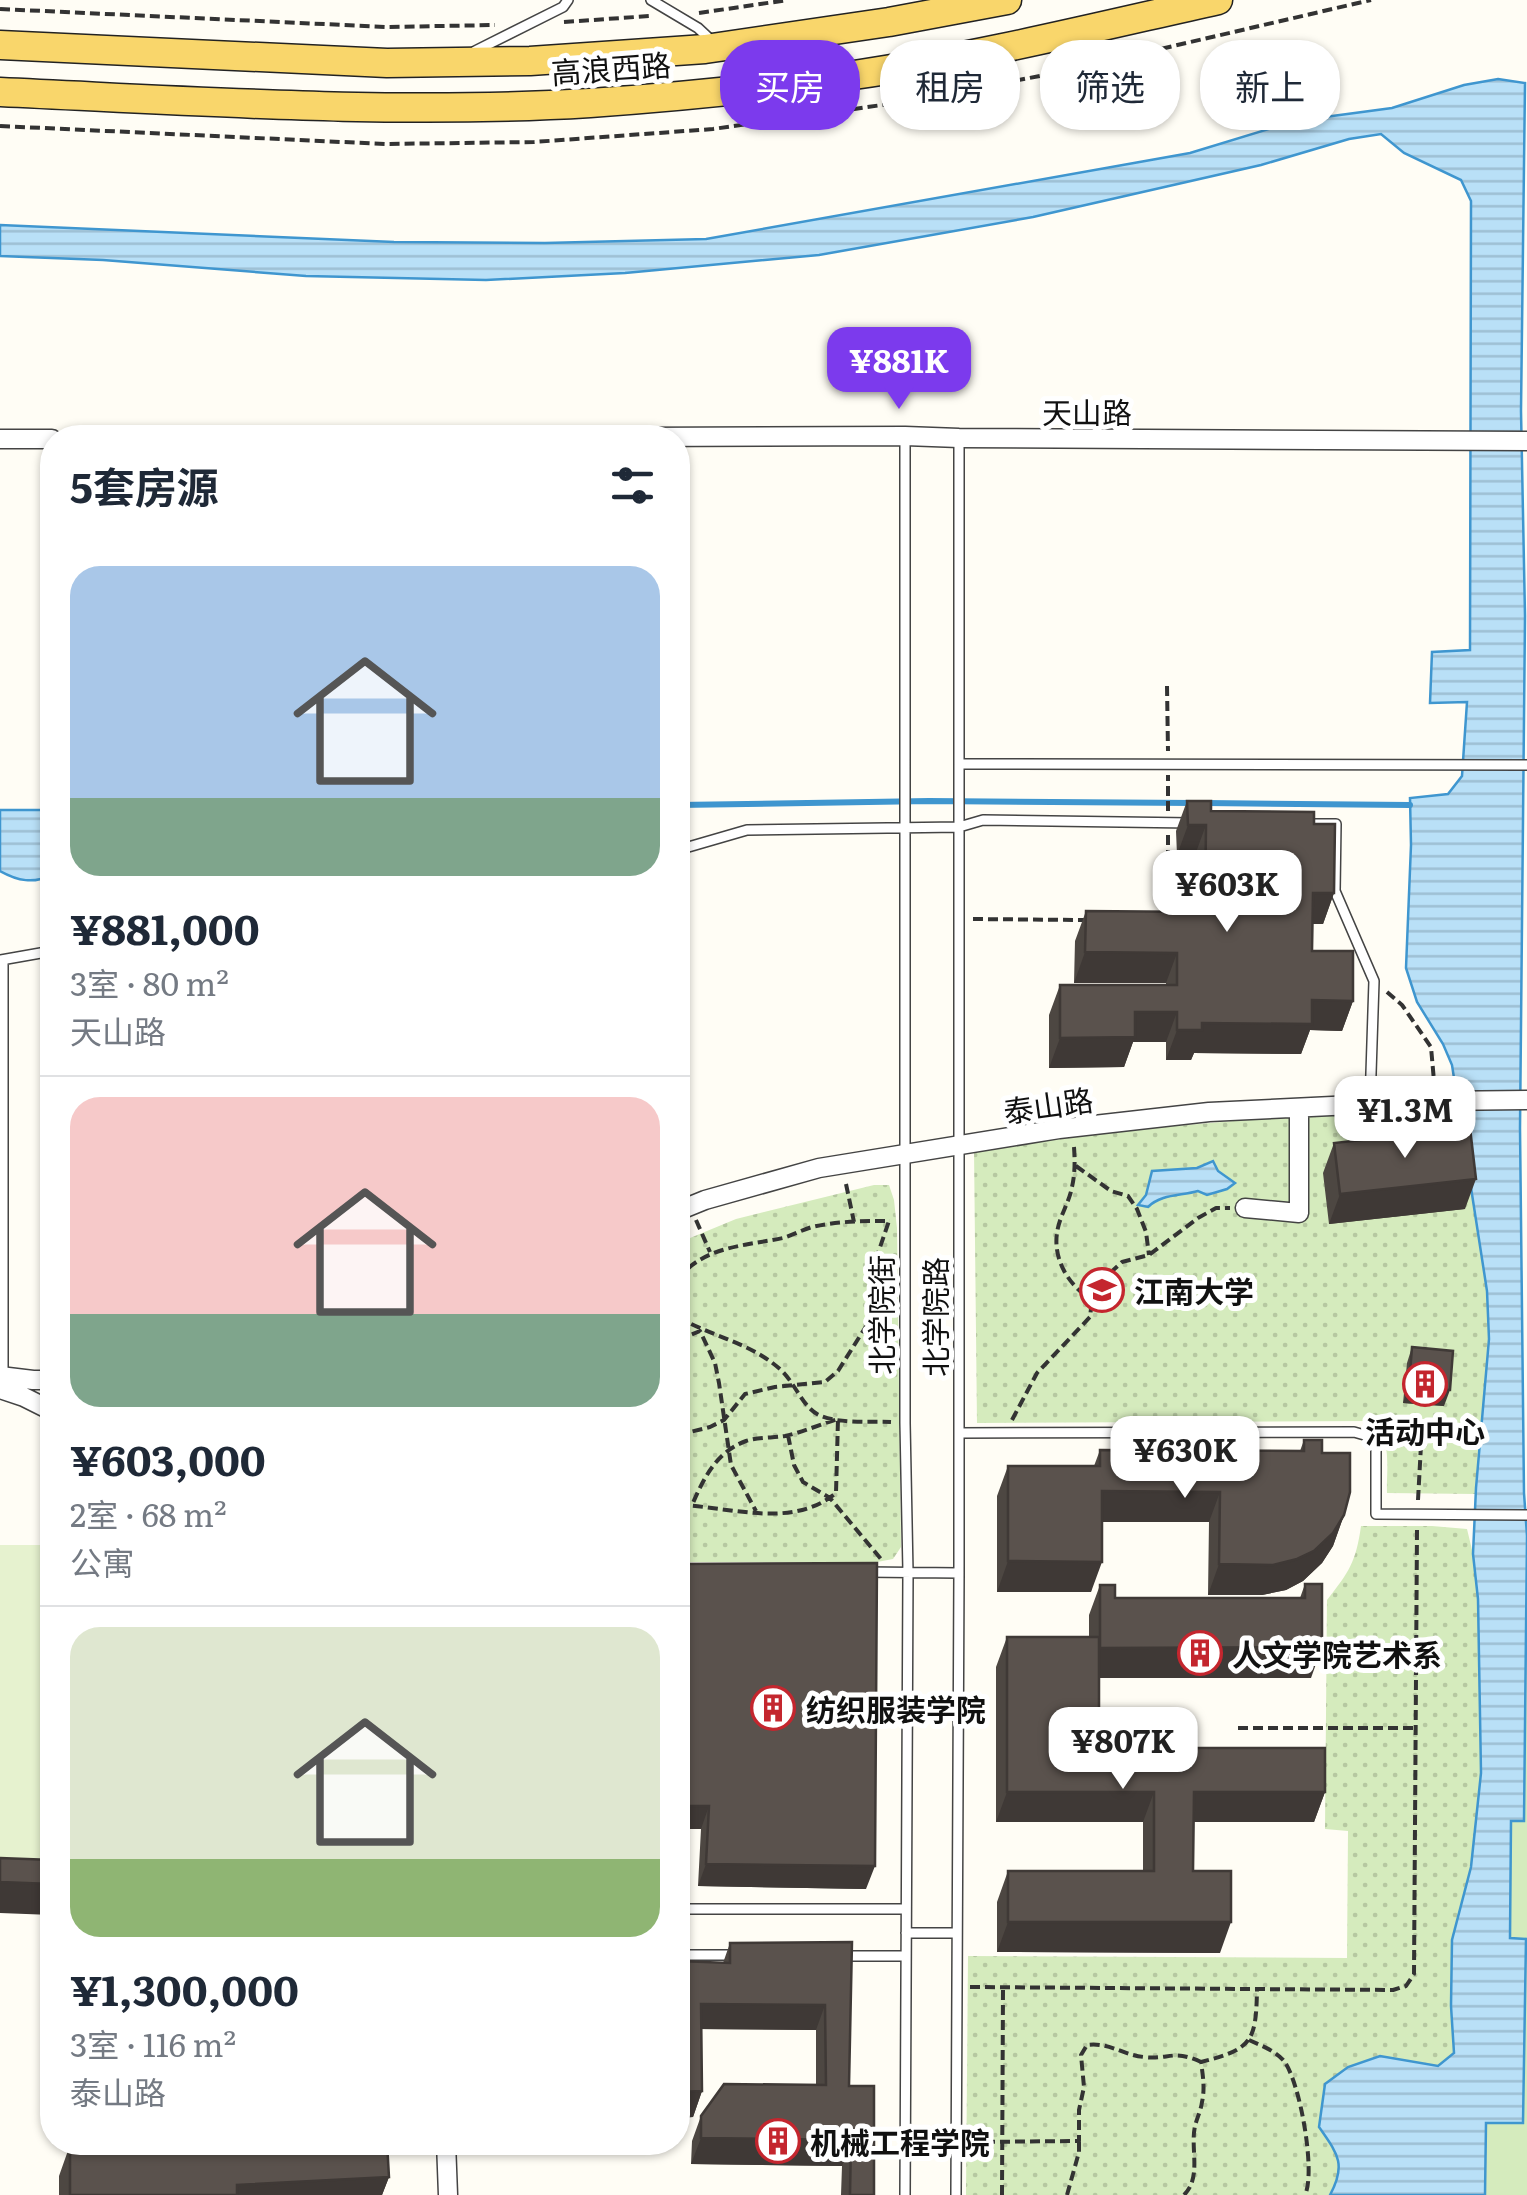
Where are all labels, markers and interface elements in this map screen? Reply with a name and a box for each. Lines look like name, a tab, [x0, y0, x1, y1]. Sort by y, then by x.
chip: 买房	[720, 40, 860, 130]
chip: 租房	[880, 40, 1020, 130]
chip: 筛选	[1040, 40, 1180, 130]
chip: 新上	[1200, 40, 1340, 130]
street label: 高浪西路	[550, 41, 672, 93]
pin: ¥881K	[829, 327, 969, 412]
text: ¥881K	[849, 335, 949, 383]
street label: 天山路	[1042, 389, 1132, 433]
text: 5套房源	[70, 454, 219, 516]
icon: filters	[605, 458, 660, 513]
icon: home	[275, 631, 455, 811]
pin: ¥603K	[1157, 850, 1297, 935]
text: ¥603K	[1175, 858, 1279, 906]
text: ¥881,000	[70, 896, 260, 958]
text: 3室 · 80 m²	[70, 958, 229, 1006]
text: 天山路	[70, 1006, 166, 1054]
street label: 泰山路	[1000, 1076, 1096, 1132]
pin: ¥1.3M	[1335, 1076, 1475, 1161]
text: ¥1.3M	[1356, 1084, 1454, 1132]
icon: home	[275, 1162, 455, 1342]
street label: 北学院街	[858, 1255, 902, 1375]
street label: 北学院路	[912, 1257, 956, 1377]
school or university icon: 江南大学	[1079, 1267, 1125, 1313]
place label: 江南大学	[1134, 1268, 1254, 1312]
building icon: 活动中心	[1402, 1361, 1448, 1407]
place label: 活动中心	[1365, 1408, 1485, 1452]
pin: ¥630K	[1115, 1416, 1255, 1501]
text: ¥630K	[1132, 1424, 1238, 1472]
text: ¥603,000	[70, 1427, 266, 1489]
text: 2室 · 68 m²	[70, 1489, 227, 1537]
text: 公寓	[70, 1537, 134, 1585]
building icon: 人文学院艺术系	[1177, 1630, 1223, 1676]
place label: 人文学院艺术系	[1232, 1631, 1442, 1675]
building icon: 纺织服装学院	[750, 1685, 796, 1731]
place label: 纺织服装学院	[806, 1686, 986, 1730]
icon: home	[275, 1692, 455, 1872]
pin: ¥807K	[1053, 1707, 1193, 1792]
text: ¥807K	[1071, 1715, 1175, 1763]
text: ¥1,300,000	[70, 1957, 299, 2019]
text: 3室 · 116 m²	[70, 2019, 236, 2067]
text: 泰山路	[70, 2067, 166, 2115]
building icon: 机械工程学院	[755, 2118, 801, 2164]
place label: 机械工程学院	[810, 2119, 990, 2163]

